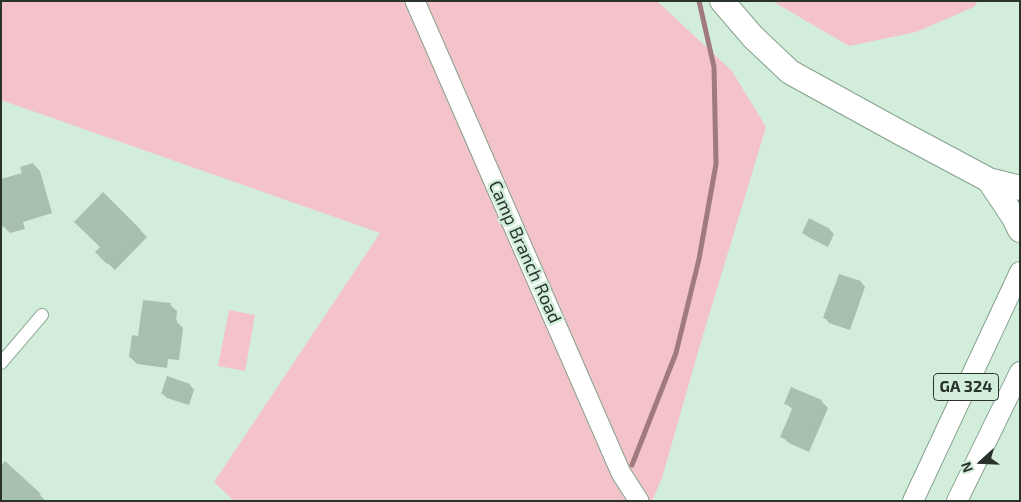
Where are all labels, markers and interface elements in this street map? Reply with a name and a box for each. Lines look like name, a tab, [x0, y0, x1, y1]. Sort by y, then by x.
street label: Camp Branch Road	[484, 177, 566, 327]
road number: GA 324	[934, 374, 998, 401]
north arrow	[956, 437, 1006, 487]
text: N	[957, 460, 976, 475]

